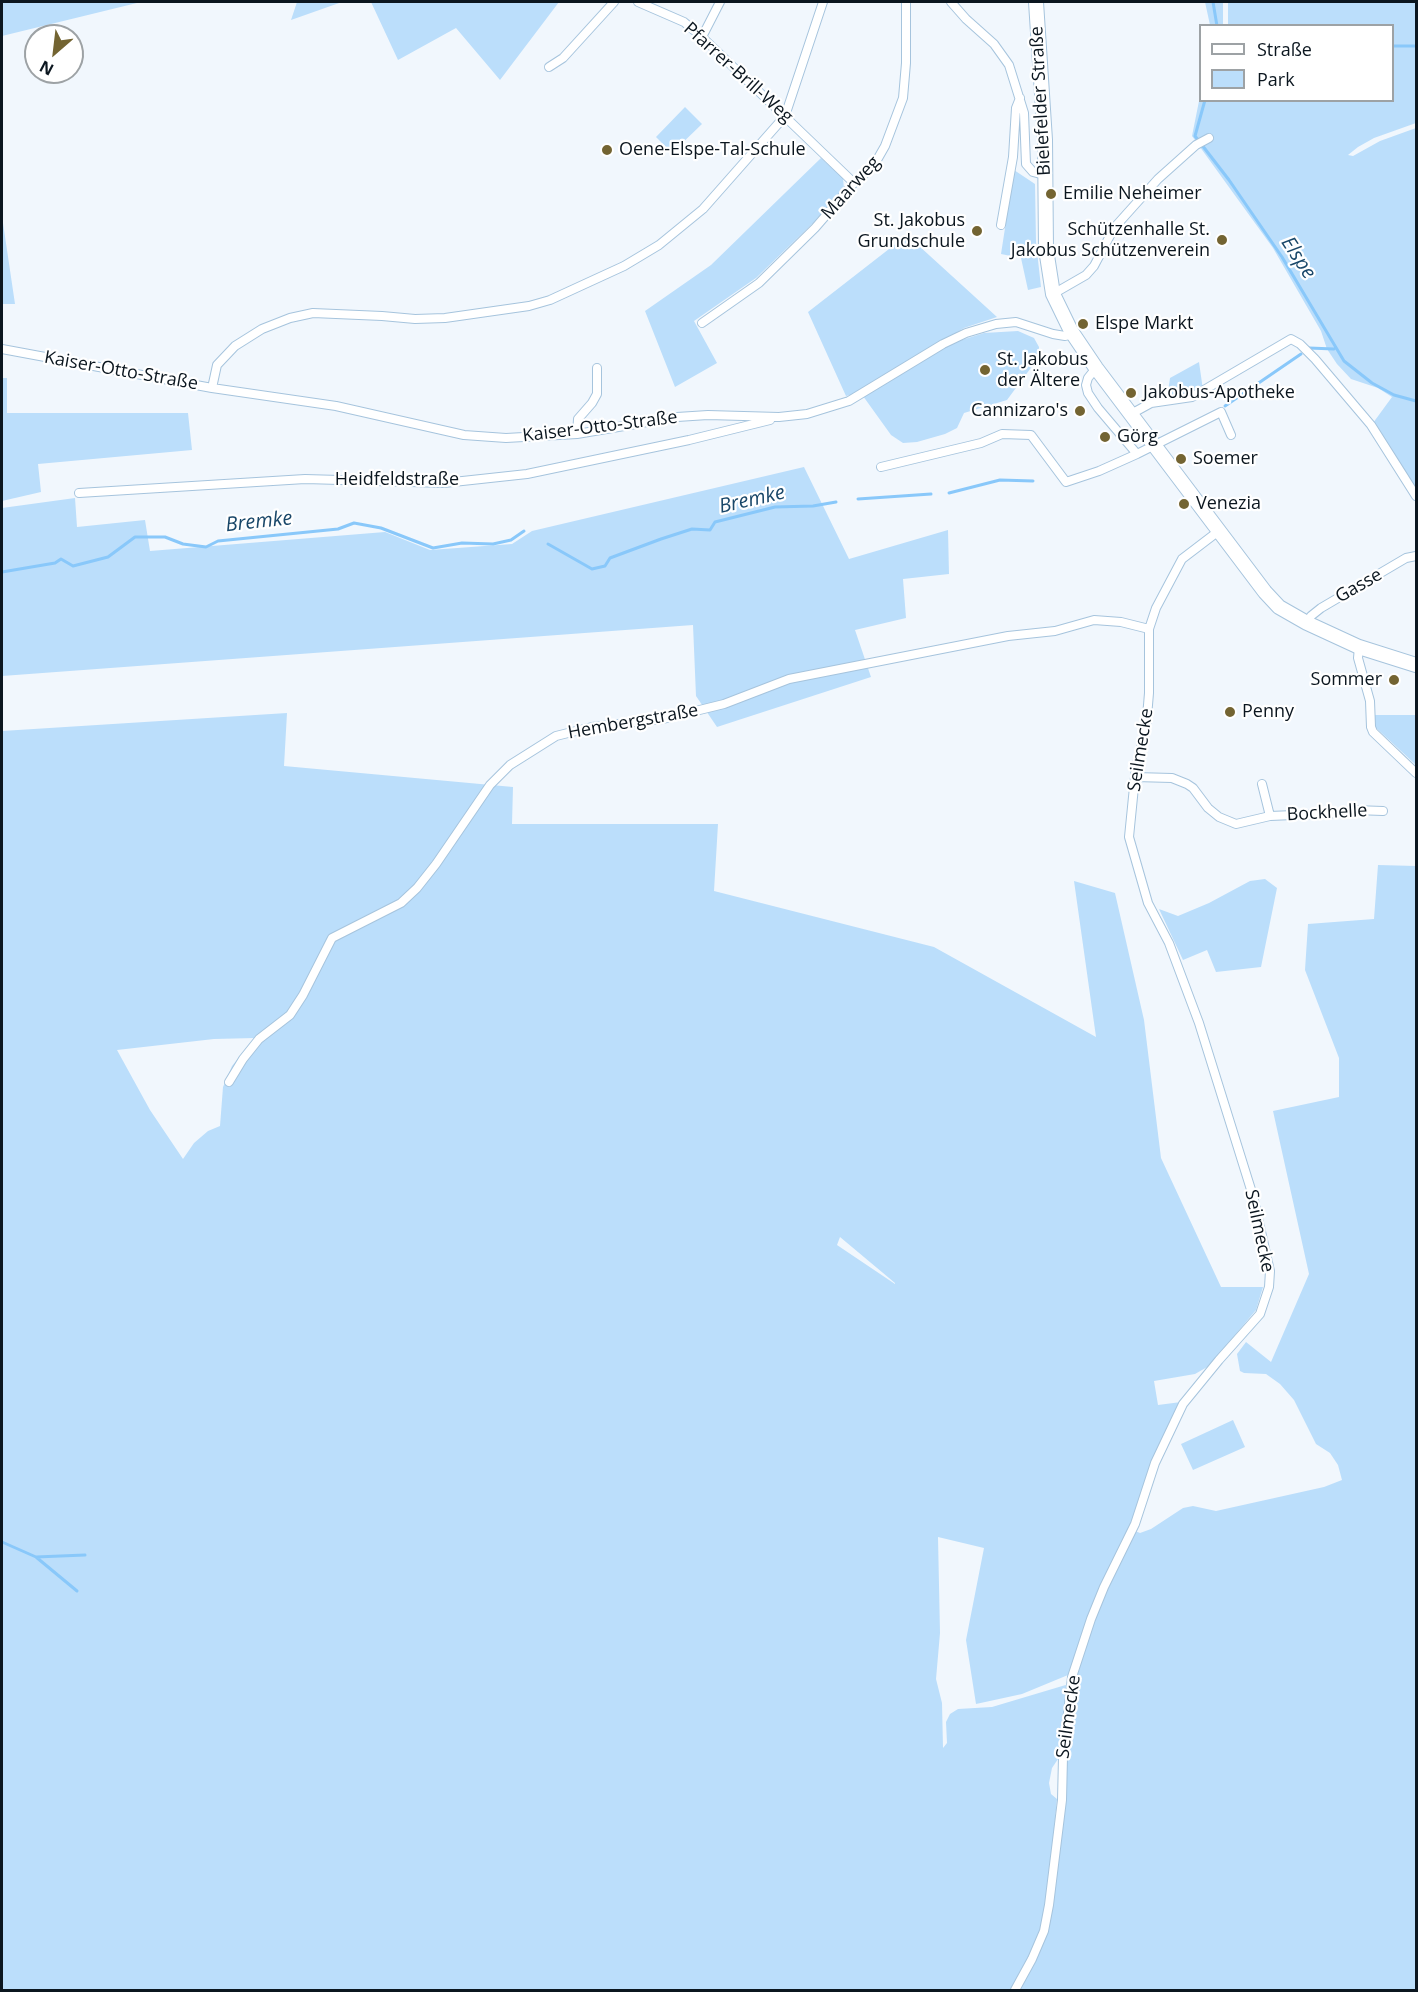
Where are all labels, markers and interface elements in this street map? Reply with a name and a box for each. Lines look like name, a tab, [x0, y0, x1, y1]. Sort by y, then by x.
street label: Pfarrer-Brill-Weg	[679, 18, 797, 128]
north arrow	[24, 24, 84, 84]
legend	[1199, 24, 1394, 102]
street label: Bielefelder Straße	[1026, 26, 1056, 176]
text: Straße	[1257, 37, 1312, 61]
text: N	[36, 55, 57, 81]
text: Park	[1257, 67, 1295, 91]
place label: Oene-Elspe-Tal-Schule	[619, 139, 806, 161]
marker: Oene-Elspe-Tal-Schule	[600, 143, 614, 157]
street label: Maarweg	[817, 152, 885, 224]
place label: Emilie Neheimer	[1063, 183, 1202, 205]
marker: Emilie Neheimer	[1044, 187, 1058, 201]
place label: St. Jakobus Grundschule	[858, 210, 965, 252]
place label: Schützenhalle St. Jakobus Schützenverein	[1011, 219, 1210, 262]
marker: St. Jakobus Grundschule	[970, 224, 984, 238]
water label: Elspe	[1276, 232, 1320, 284]
marker: Schützenhalle St. Jakobus Schützenverein	[1215, 233, 1229, 247]
place label: Elspe Markt	[1095, 313, 1193, 335]
marker: Elspe Markt	[1076, 317, 1090, 331]
street label: Kaiser-Otto-Straße	[42, 347, 200, 395]
place label: St. Jakobus der Ältere	[997, 349, 1088, 392]
marker: St. Jakobus der Ältere	[978, 363, 992, 377]
place label: Jakobus-Apotheke	[1143, 382, 1295, 404]
marker: Jakobus-Apotheke	[1124, 386, 1138, 400]
place label: Cannizaro's	[971, 400, 1068, 422]
marker: Cannizaro's	[1073, 404, 1087, 418]
street label: Kaiser-Otto-Straße	[521, 407, 679, 447]
place label: Görg	[1117, 426, 1158, 448]
marker: Görg	[1098, 430, 1112, 444]
place label: Soemer	[1193, 448, 1258, 470]
marker: Soemer	[1174, 452, 1188, 466]
street label: Heidfeldstraße	[335, 469, 459, 491]
water label: Bremke	[717, 481, 787, 519]
place label: Venezia	[1196, 493, 1261, 515]
marker: Venezia	[1177, 497, 1191, 511]
water label: Bremke	[224, 507, 294, 537]
street label: Gasse	[1332, 564, 1386, 608]
place label: Sommer	[1311, 669, 1382, 691]
marker: Sommer	[1387, 673, 1401, 687]
street label: Hembergstraße	[566, 700, 700, 744]
place label: Penny	[1242, 701, 1294, 723]
marker: Penny	[1223, 705, 1237, 719]
street label: Seilmecke	[1124, 707, 1158, 793]
street label: Bockhelle	[1286, 800, 1368, 826]
street label: Seilmecke	[1240, 1188, 1278, 1274]
street label: Seilmecke	[1052, 1674, 1086, 1760]

